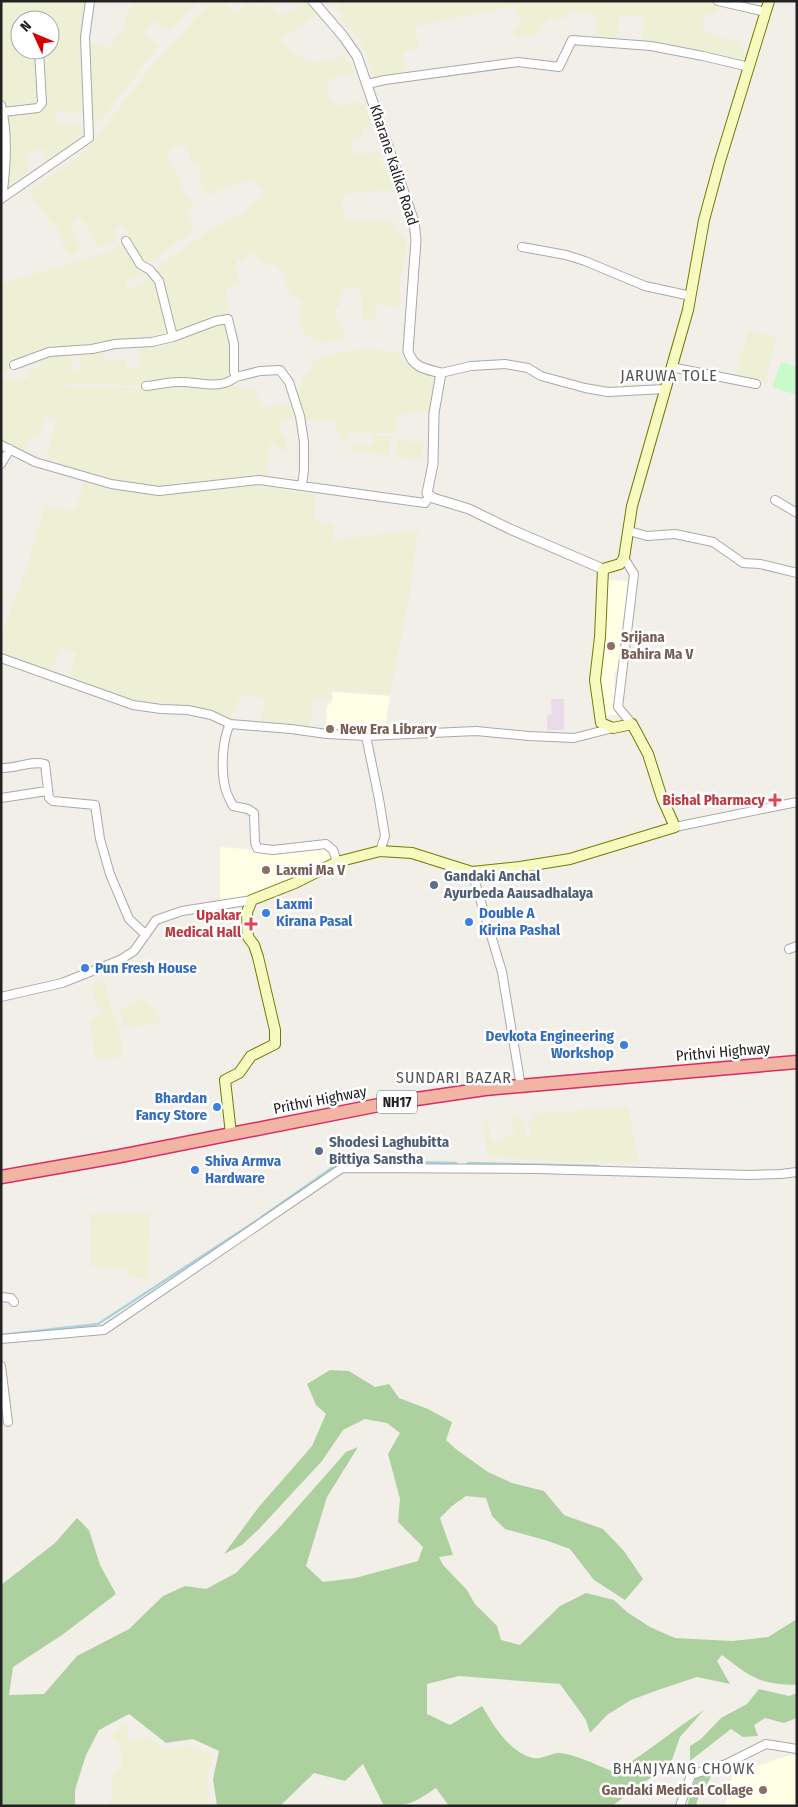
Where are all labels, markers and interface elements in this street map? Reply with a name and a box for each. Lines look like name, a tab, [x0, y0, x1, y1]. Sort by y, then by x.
north arrow	[10, 10, 60, 60]
text: N	[17, 17, 35, 35]
street label: Kharane Kalika Road	[366, 102, 422, 228]
district label: JARUWA TOLE	[620, 366, 718, 385]
place label: Srijana Bahira Ma V	[621, 628, 695, 663]
marker: Srijana Bahira Ma V	[605, 640, 617, 652]
place label: New Era Library	[340, 720, 438, 738]
marker: New Era Library	[324, 723, 336, 735]
place label: Bishal Pharmacy	[663, 791, 766, 809]
marker: Bishal Pharmacy	[769, 794, 781, 806]
place label: Laxmi Ma V	[276, 861, 346, 879]
marker: Laxmi Ma V	[260, 864, 272, 876]
place label: Gandaki Anchal Ayurbeda Aausadhalaya	[443, 867, 594, 902]
marker: Gandaki Anchal Ayurbeda Aausadhalaya	[428, 879, 440, 891]
place label: Laxmi Kirana Pasal	[276, 895, 353, 930]
place label: Double A Kirina Pashal	[479, 904, 561, 939]
place label: Upakar Medical Hall	[165, 906, 242, 941]
marker: Laxmi Kirana Pasal	[260, 907, 272, 919]
marker: Double A Kirina Pashal	[463, 916, 475, 928]
marker: Upakar Medical Hall	[245, 918, 257, 930]
place label: Pun Fresh House	[95, 959, 197, 977]
marker: Pun Fresh House	[79, 962, 91, 974]
place label: Devkota Engineering Workshop	[485, 1027, 615, 1062]
marker: Devkota Engineering Workshop	[618, 1039, 630, 1051]
street label: Prithvi Highway	[675, 1039, 771, 1065]
district label: SUNDARI BAZAR	[396, 1068, 512, 1087]
street label: Prithvi Highway	[272, 1082, 368, 1118]
place label: Bhardan Fancy Store	[136, 1089, 207, 1124]
road number: NH17	[377, 1090, 417, 1114]
marker: Bhardan Fancy Store	[211, 1101, 223, 1113]
place label: Shodesi Laghubitta Bittiya Sanstha	[329, 1133, 450, 1168]
marker: Shodesi Laghubitta Bittiya Sanstha	[313, 1145, 325, 1157]
place label: Shiva Armva Hardware	[205, 1152, 282, 1187]
marker: Shiva Armva Hardware	[189, 1164, 201, 1176]
district label: BHANJYANG CHOWK	[613, 1759, 755, 1778]
place label: Gandaki Medical Collage	[601, 1781, 753, 1799]
marker: Gandaki Medical Collage	[757, 1784, 769, 1796]

